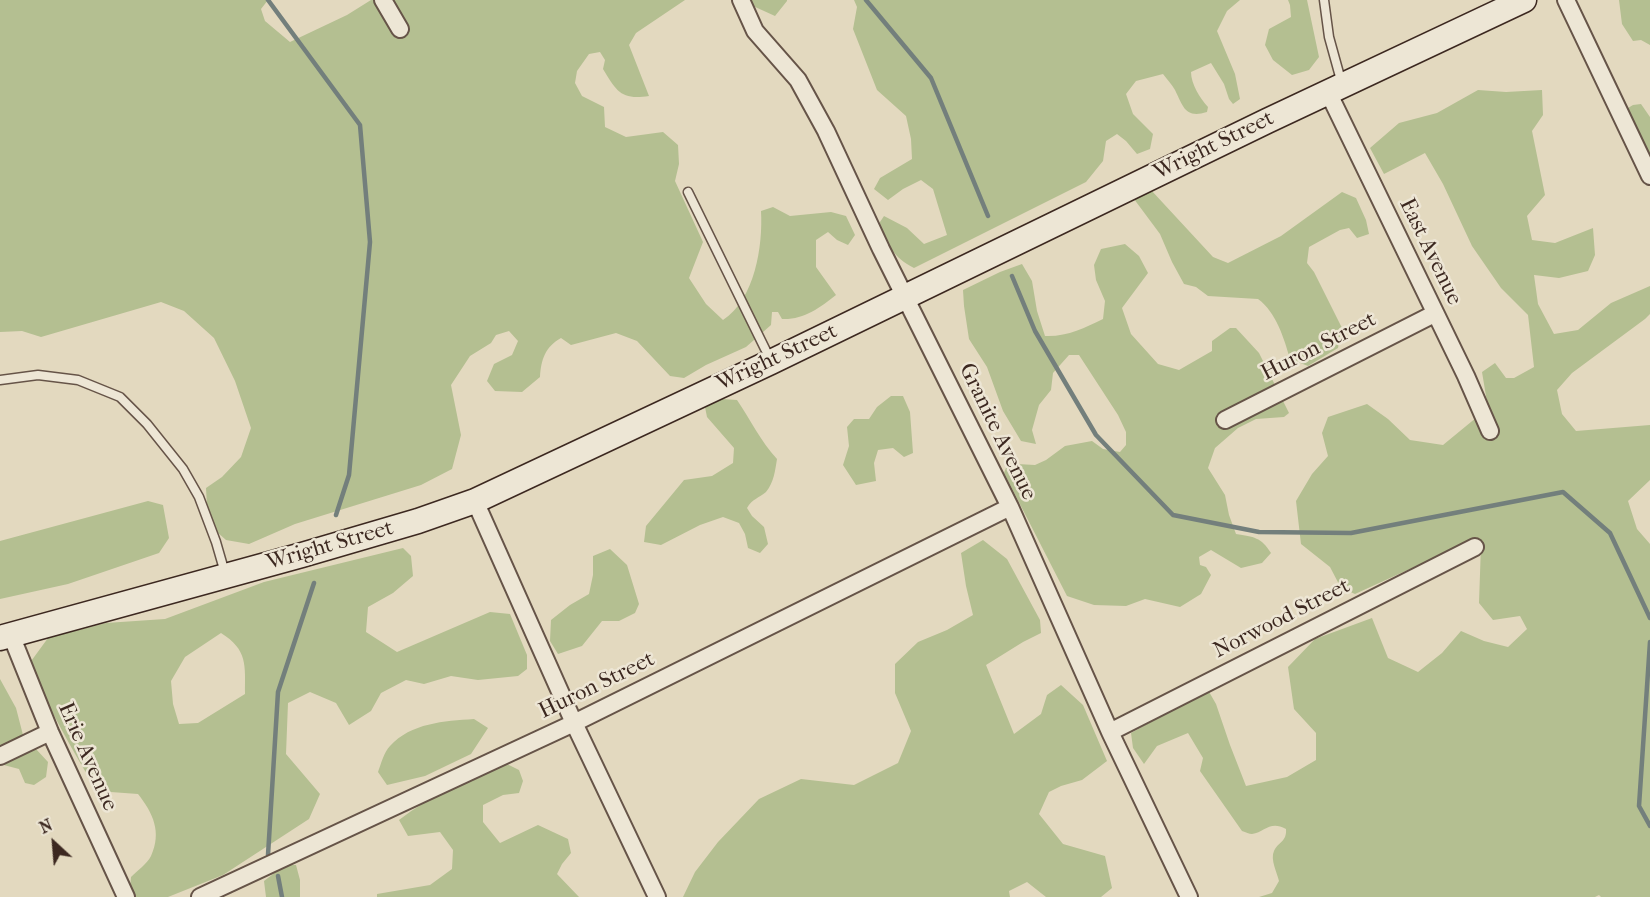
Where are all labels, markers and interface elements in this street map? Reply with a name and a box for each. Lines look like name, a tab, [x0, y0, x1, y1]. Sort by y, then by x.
street label: Wright Street	[1150, 106, 1278, 186]
street label: East Avenue	[1393, 194, 1467, 310]
street label: Huron Street	[1257, 307, 1381, 387]
street label: Wright Street	[712, 318, 842, 398]
street label: Granite Avenue	[953, 359, 1041, 505]
street label: Wright Street	[264, 515, 396, 577]
street label: Norwood Street	[1209, 573, 1355, 665]
street label: Huron Street	[535, 647, 659, 725]
street label: Erie Avenue	[51, 699, 123, 815]
north arrow	[24, 813, 84, 873]
text: N	[36, 815, 56, 838]

